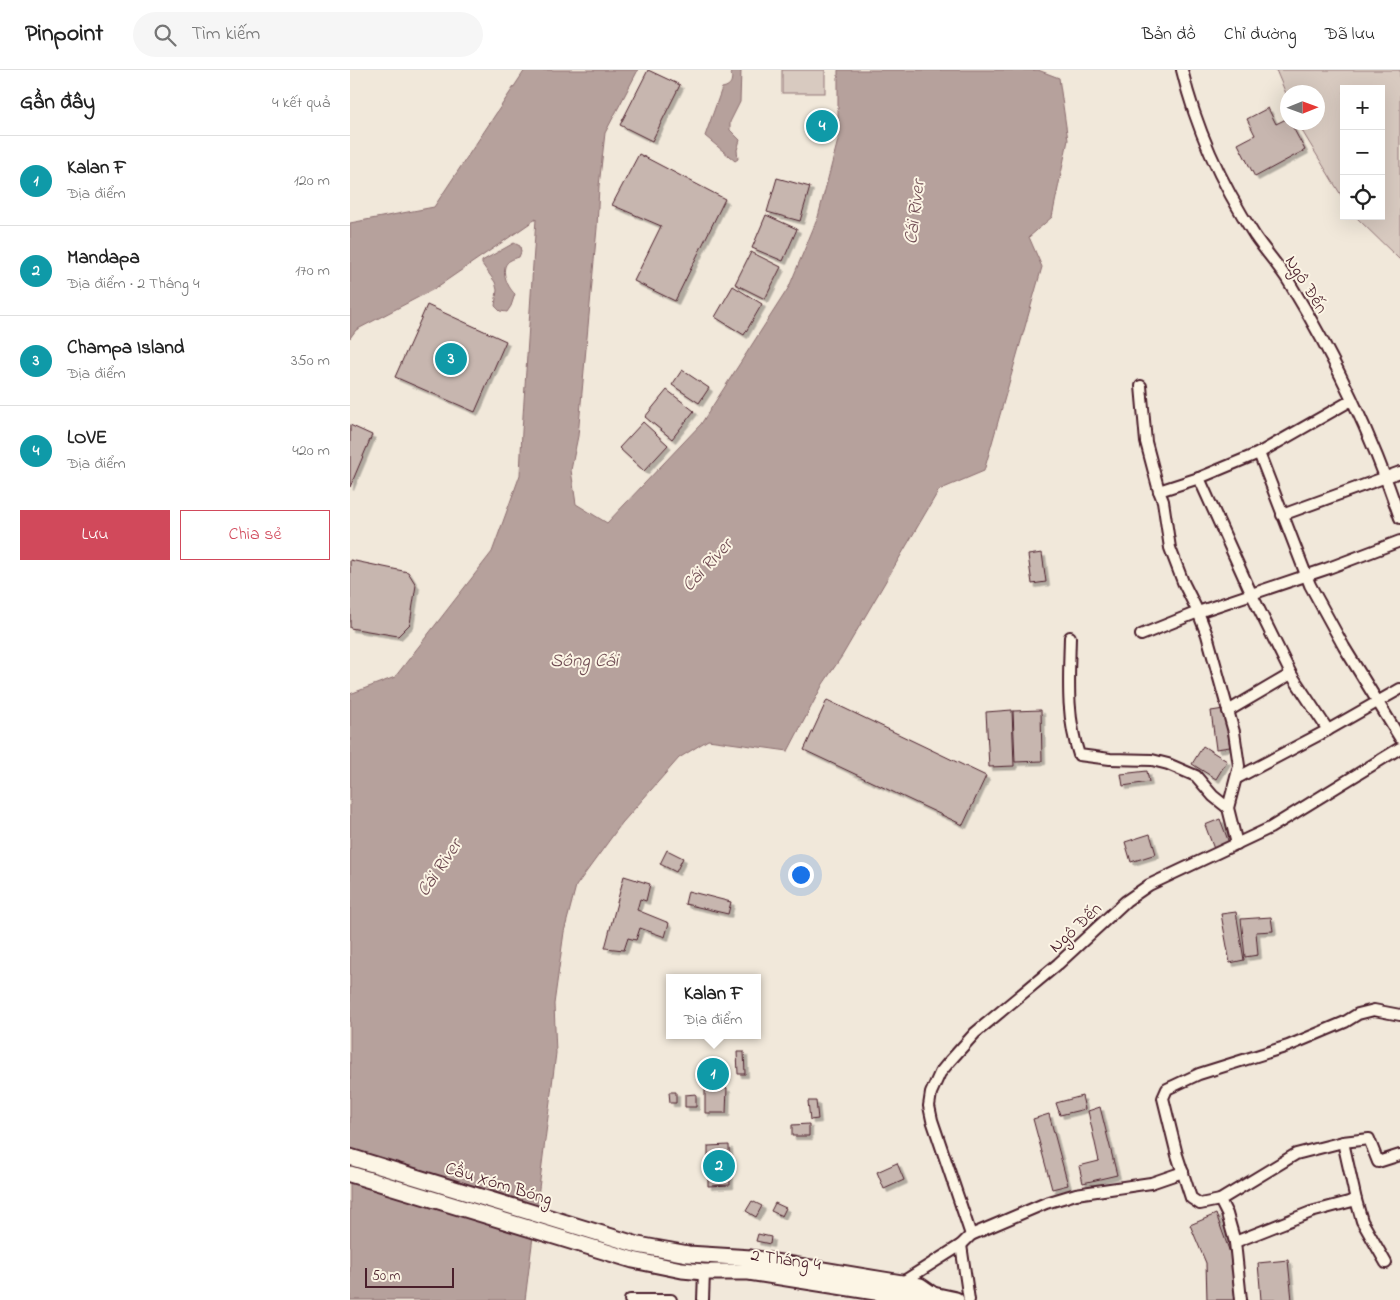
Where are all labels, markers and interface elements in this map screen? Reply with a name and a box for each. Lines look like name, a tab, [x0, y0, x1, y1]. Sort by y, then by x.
search box	[133, 12, 483, 57]
text: Pinpoint	[25, 17, 103, 52]
icon: search	[151, 21, 179, 49]
text: Tìm kiếm	[191, 21, 260, 48]
text: Bản đồ	[1142, 22, 1196, 48]
text: Chỉ đường	[1224, 22, 1297, 48]
text: Đã lưu	[1325, 22, 1375, 48]
north arrow	[1280, 85, 1325, 130]
map controls	[1340, 85, 1385, 220]
button: +	[1340, 85, 1385, 130]
text: Gần đây	[20, 88, 95, 118]
text: 4 kết quả	[272, 91, 330, 115]
pin: 4	[806, 107, 838, 145]
button: −	[1340, 130, 1385, 175]
text: Kalan F	[67, 155, 126, 182]
text: 1	[33, 169, 39, 193]
text: 120 m	[294, 169, 330, 193]
button: locate	[1340, 175, 1385, 220]
water label: Cái River	[898, 177, 933, 246]
text: Địa điểm	[67, 182, 126, 206]
text: Mandapa	[67, 245, 140, 272]
street label: Ngô Đến	[1276, 251, 1333, 320]
text: 2	[32, 259, 40, 283]
text: 170 m	[295, 259, 330, 283]
text: Địa điểm · 2 Tháng 4	[67, 272, 200, 296]
text: Champa Island	[67, 335, 184, 362]
pin: 3	[435, 340, 467, 378]
text: 3	[33, 349, 39, 373]
text: 350 m	[291, 349, 330, 373]
text: Địa điểm	[67, 362, 126, 386]
text: LOVE	[67, 425, 107, 452]
text: 4	[33, 439, 39, 463]
text: 420 m	[292, 439, 330, 463]
text: Địa điểm	[67, 452, 126, 476]
button: Lưu	[20, 510, 170, 560]
button: Chia sẻ	[180, 510, 330, 560]
water label: Cái River	[676, 531, 741, 598]
water label: Sông Cái	[550, 648, 620, 676]
water label: Cái River	[411, 832, 470, 903]
your location	[788, 862, 814, 888]
street label: Ngô Đến	[1044, 897, 1110, 961]
popup	[666, 974, 761, 1039]
text: Kalan F	[684, 981, 743, 1008]
text: Địa điểm	[684, 1008, 743, 1032]
pin: 1	[697, 1055, 729, 1093]
pin: 2	[703, 1147, 735, 1185]
street label: Cầu Xóm Bóng	[441, 1156, 555, 1215]
street label: 2 Tháng 4	[749, 1243, 823, 1280]
scale bar	[365, 1265, 454, 1288]
text: 50 m	[372, 1266, 400, 1287]

